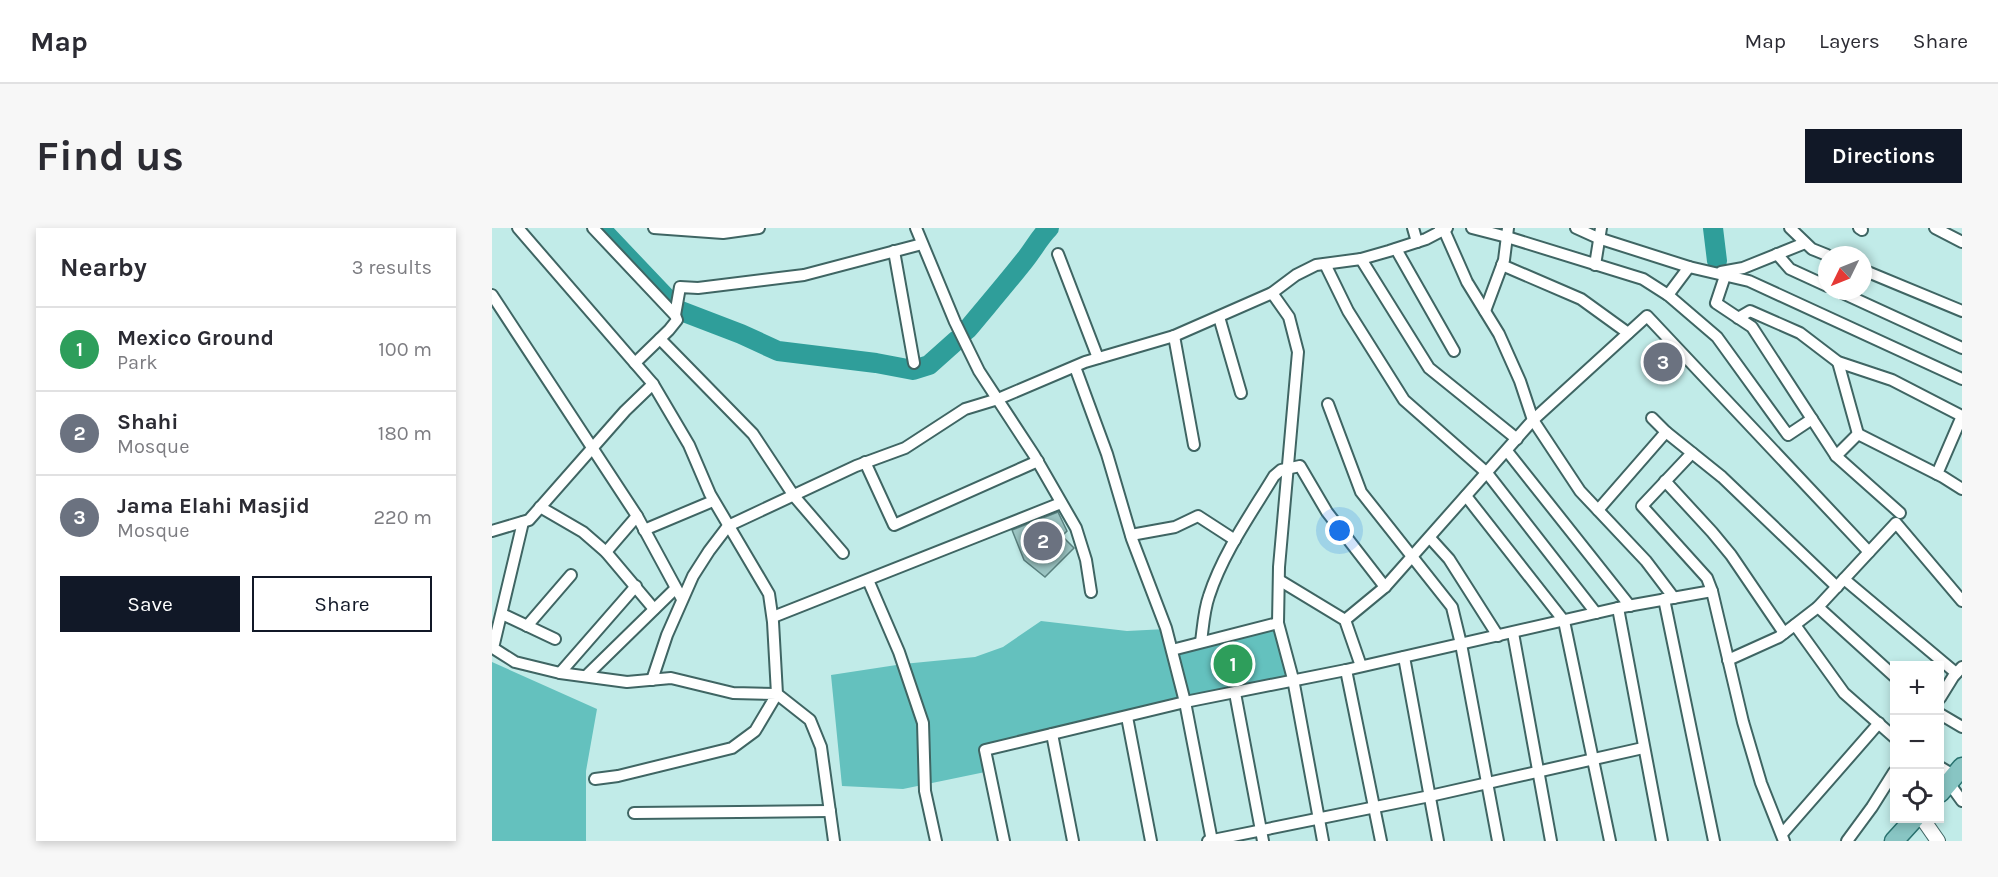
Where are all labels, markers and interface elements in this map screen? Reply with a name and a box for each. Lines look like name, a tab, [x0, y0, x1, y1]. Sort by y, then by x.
text: Map	[30, 25, 88, 58]
text: Map	[1744, 29, 1786, 53]
text: Layers	[1819, 29, 1880, 53]
text: Share	[1913, 29, 1968, 53]
button: Directions	[1805, 129, 1962, 183]
text: Find us	[36, 131, 184, 181]
north arrow	[1818, 246, 1872, 300]
text: Nearby	[60, 252, 147, 283]
text: 3 results	[352, 256, 432, 279]
text: Mexico Ground	[117, 325, 274, 351]
text: 1	[76, 338, 83, 361]
text: 100 m	[378, 338, 432, 361]
pin: 3	[1644, 340, 1682, 384]
text: Park	[117, 351, 158, 374]
text: Shahi	[117, 409, 179, 435]
text: 2	[73, 422, 86, 445]
text: 180 m	[378, 422, 432, 445]
text: Mosque	[117, 435, 189, 458]
text: Jama Elahi Masjid	[117, 493, 310, 519]
text: 3	[73, 506, 86, 529]
text: 220 m	[373, 506, 432, 529]
your location	[1325, 516, 1354, 545]
pin: 2	[1024, 518, 1062, 564]
text: Mosque	[117, 519, 189, 542]
button: Save	[60, 576, 240, 632]
button: Share	[252, 576, 432, 632]
pin: 1	[1214, 642, 1252, 686]
map controls	[1890, 661, 1944, 823]
button: +	[1890, 661, 1944, 715]
button: −	[1890, 715, 1944, 769]
button: locate	[1890, 769, 1944, 823]

